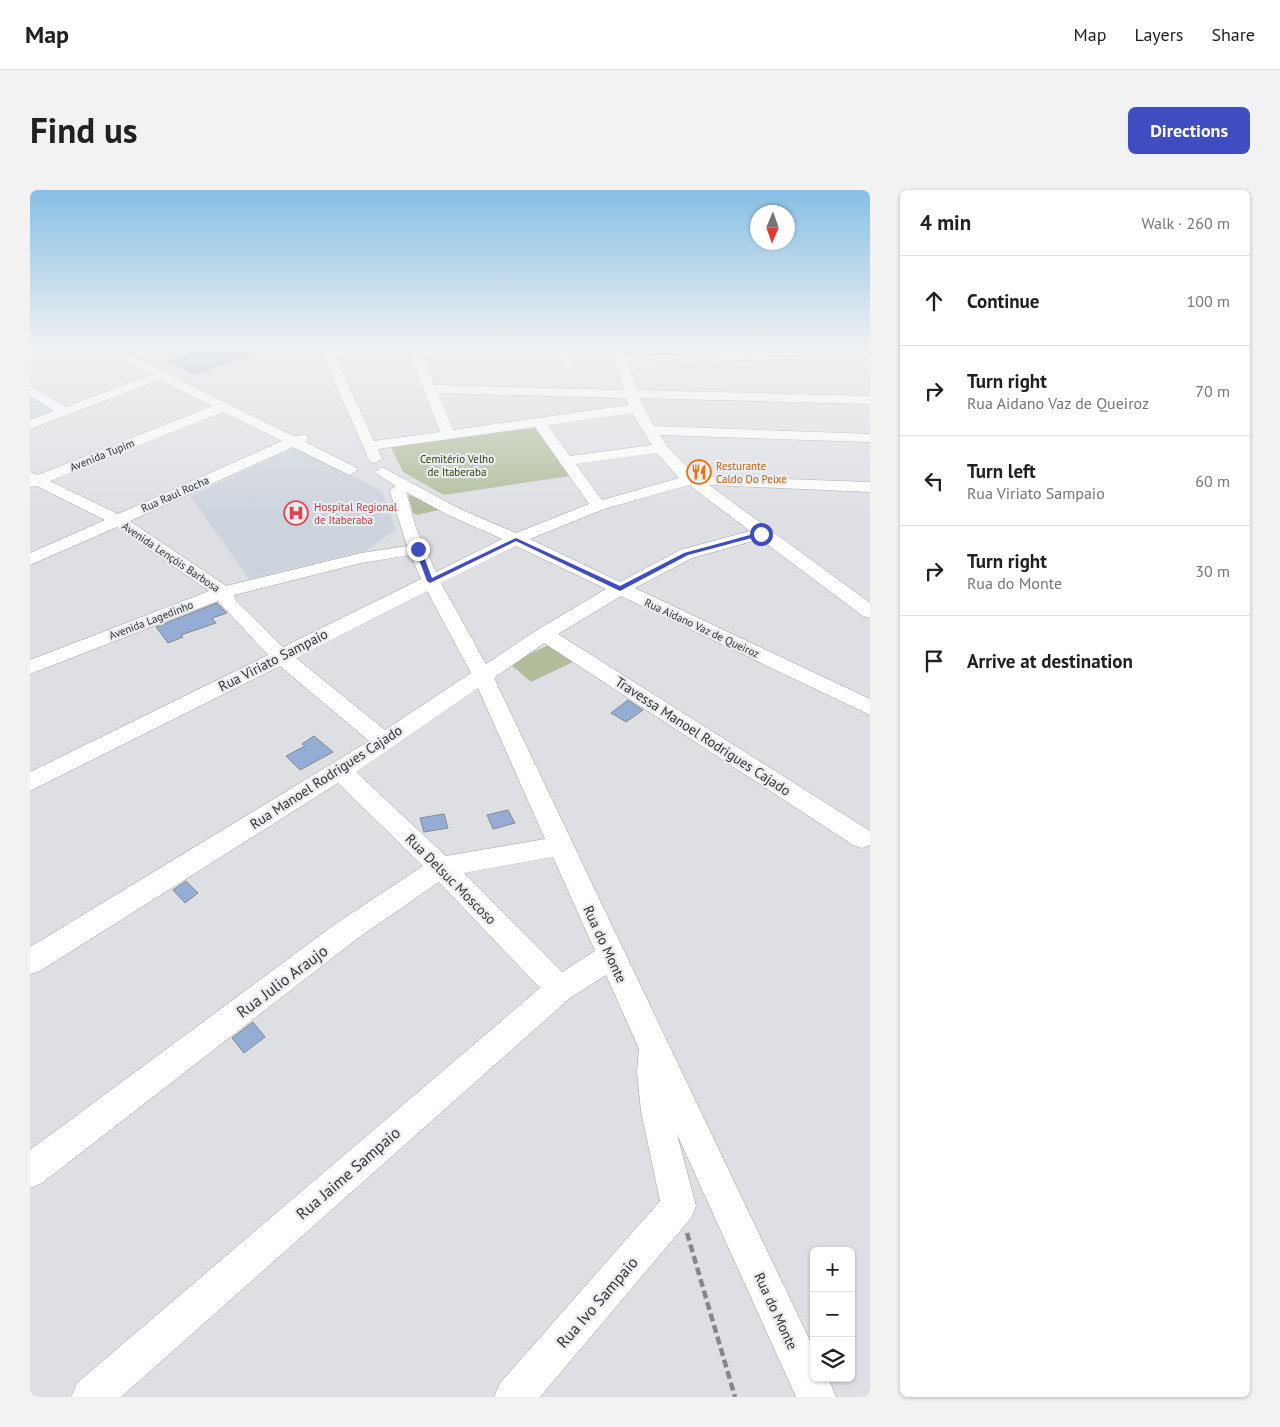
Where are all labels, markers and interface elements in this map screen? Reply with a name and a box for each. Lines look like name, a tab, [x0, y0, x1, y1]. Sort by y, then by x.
text: Map	[25, 19, 69, 50]
text: Map	[1074, 23, 1106, 46]
text: Layers	[1134, 23, 1183, 46]
text: Share	[1211, 23, 1255, 46]
text: Find us	[30, 107, 138, 153]
button: Directions	[1128, 107, 1250, 154]
north arrow	[750, 205, 795, 250]
text: 4 min	[920, 209, 971, 236]
text: Walk · 260 m	[1141, 213, 1230, 233]
icon: ahead	[920, 287, 948, 315]
text: Continue	[967, 289, 1039, 313]
text: 100 m	[1187, 291, 1230, 311]
text: Turn right	[967, 369, 1047, 393]
icon: right	[920, 377, 948, 405]
text: 70 m	[1195, 381, 1230, 401]
text: Rua Aidano Vaz de Queiroz	[967, 393, 1149, 413]
street label: Avenida Tupim	[68, 436, 136, 474]
park label: Cemitério Velho de Itaberaba	[420, 452, 494, 479]
restaurant icon: Resturante Caldo Do Peixe	[686, 459, 712, 485]
place label: Resturante Caldo Do Peixe	[716, 459, 787, 486]
text: Turn left	[967, 459, 1036, 483]
icon: left	[920, 467, 948, 495]
text: 60 m	[1195, 471, 1230, 491]
street label: Rua Raul Rocha	[139, 473, 211, 515]
text: Rua Viriato Sampaio	[967, 483, 1105, 503]
hospital icon: Hospital Regional de Itaberaba	[283, 500, 309, 526]
place label: Hospital Regional de Itaberaba	[314, 500, 398, 527]
street label: Avenida Lençóis Barbosa	[119, 519, 223, 595]
route start	[750, 523, 773, 546]
route end	[407, 538, 430, 561]
text: Turn right	[967, 549, 1047, 573]
icon: right	[920, 557, 948, 585]
text: 30 m	[1195, 561, 1230, 581]
text: Rua do Monte	[967, 573, 1062, 593]
street label: Rua Aidano Vaz de Queiroz	[642, 595, 762, 661]
street label: Avenida Lagedinho	[107, 597, 195, 643]
street label: Rua Viriato Sampaio	[215, 625, 331, 695]
icon: arrive	[920, 647, 948, 675]
text: Arrive at destination	[967, 649, 1133, 673]
street label: Travessa Manoel Rodrigues Cajado	[612, 672, 794, 800]
street label: Rua Manoel Rodrigues Cajado	[246, 721, 406, 833]
street label: Rua Delsuc Moscoso	[402, 830, 500, 928]
street label: Rua do Monte	[579, 903, 631, 985]
street label: Rua Julio Araujo	[232, 940, 332, 1022]
street label: Rua Jaime Sampaio	[292, 1122, 404, 1224]
map controls	[810, 1247, 855, 1382]
button: +	[810, 1247, 855, 1292]
street label: Rua Ivo Sampaio	[552, 1252, 642, 1352]
street label: Rua do Monte	[750, 1270, 802, 1352]
button: −	[810, 1292, 855, 1337]
button: layers	[810, 1337, 855, 1382]

